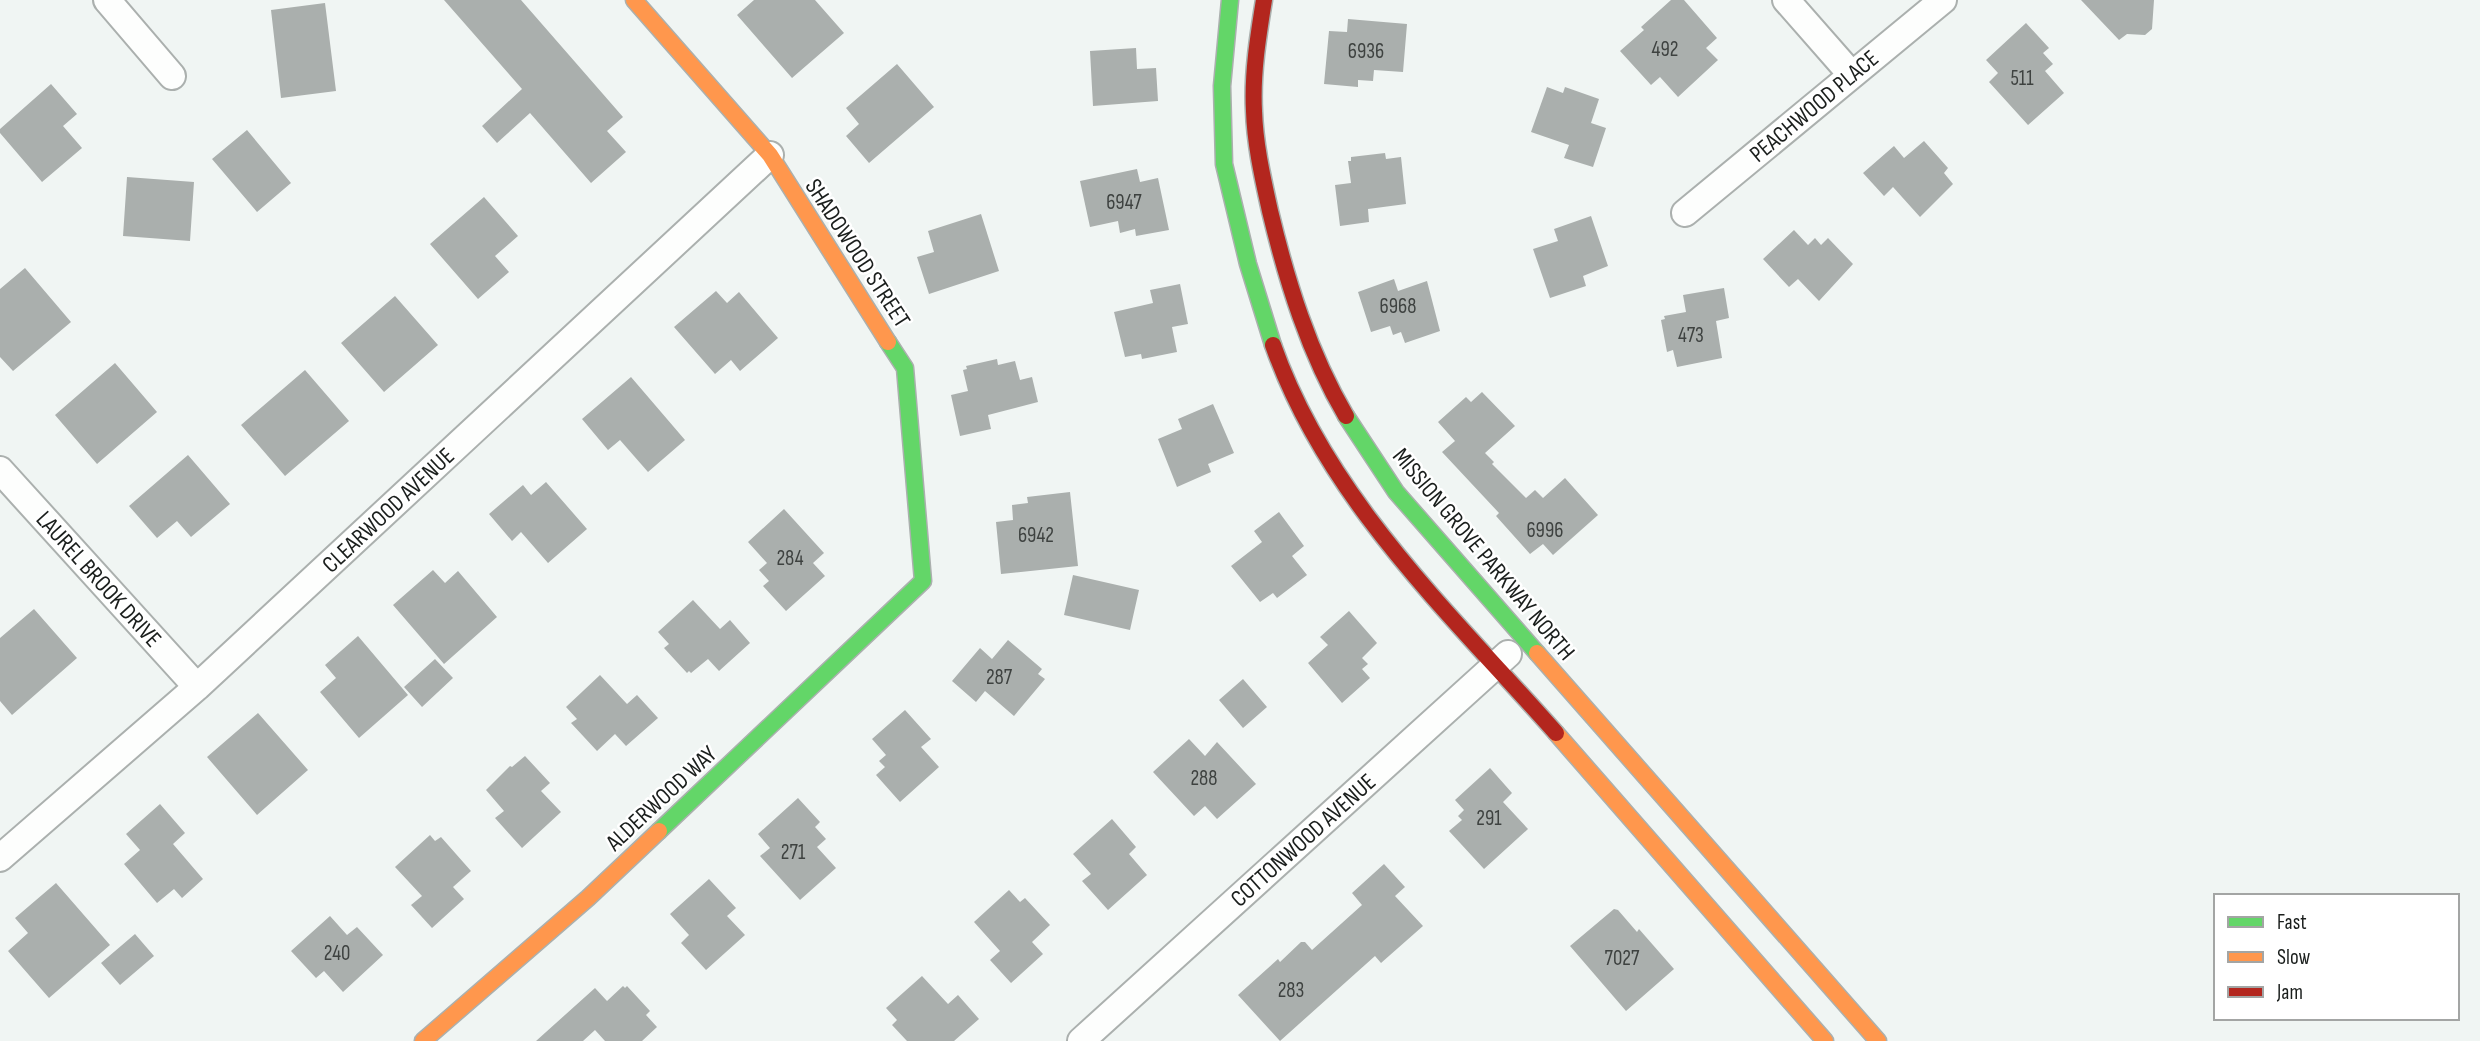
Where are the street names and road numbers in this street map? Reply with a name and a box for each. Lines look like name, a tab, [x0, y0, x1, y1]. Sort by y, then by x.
street label: PEACHWOOD PLACE	[1744, 44, 1885, 169]
street label: SHADOWOOD STREET	[799, 173, 917, 333]
street label: CLEARWOOD AVENUE	[316, 442, 461, 579]
street label: MISSION GROVE PARKWAY NORTH	[1386, 442, 1581, 666]
street label: LAUREL BROOK DRIVE	[30, 505, 167, 653]
street label: ALDERWOOD WAY	[599, 740, 723, 858]
street label: COTTONWOOD AVENUE	[1225, 768, 1382, 913]

